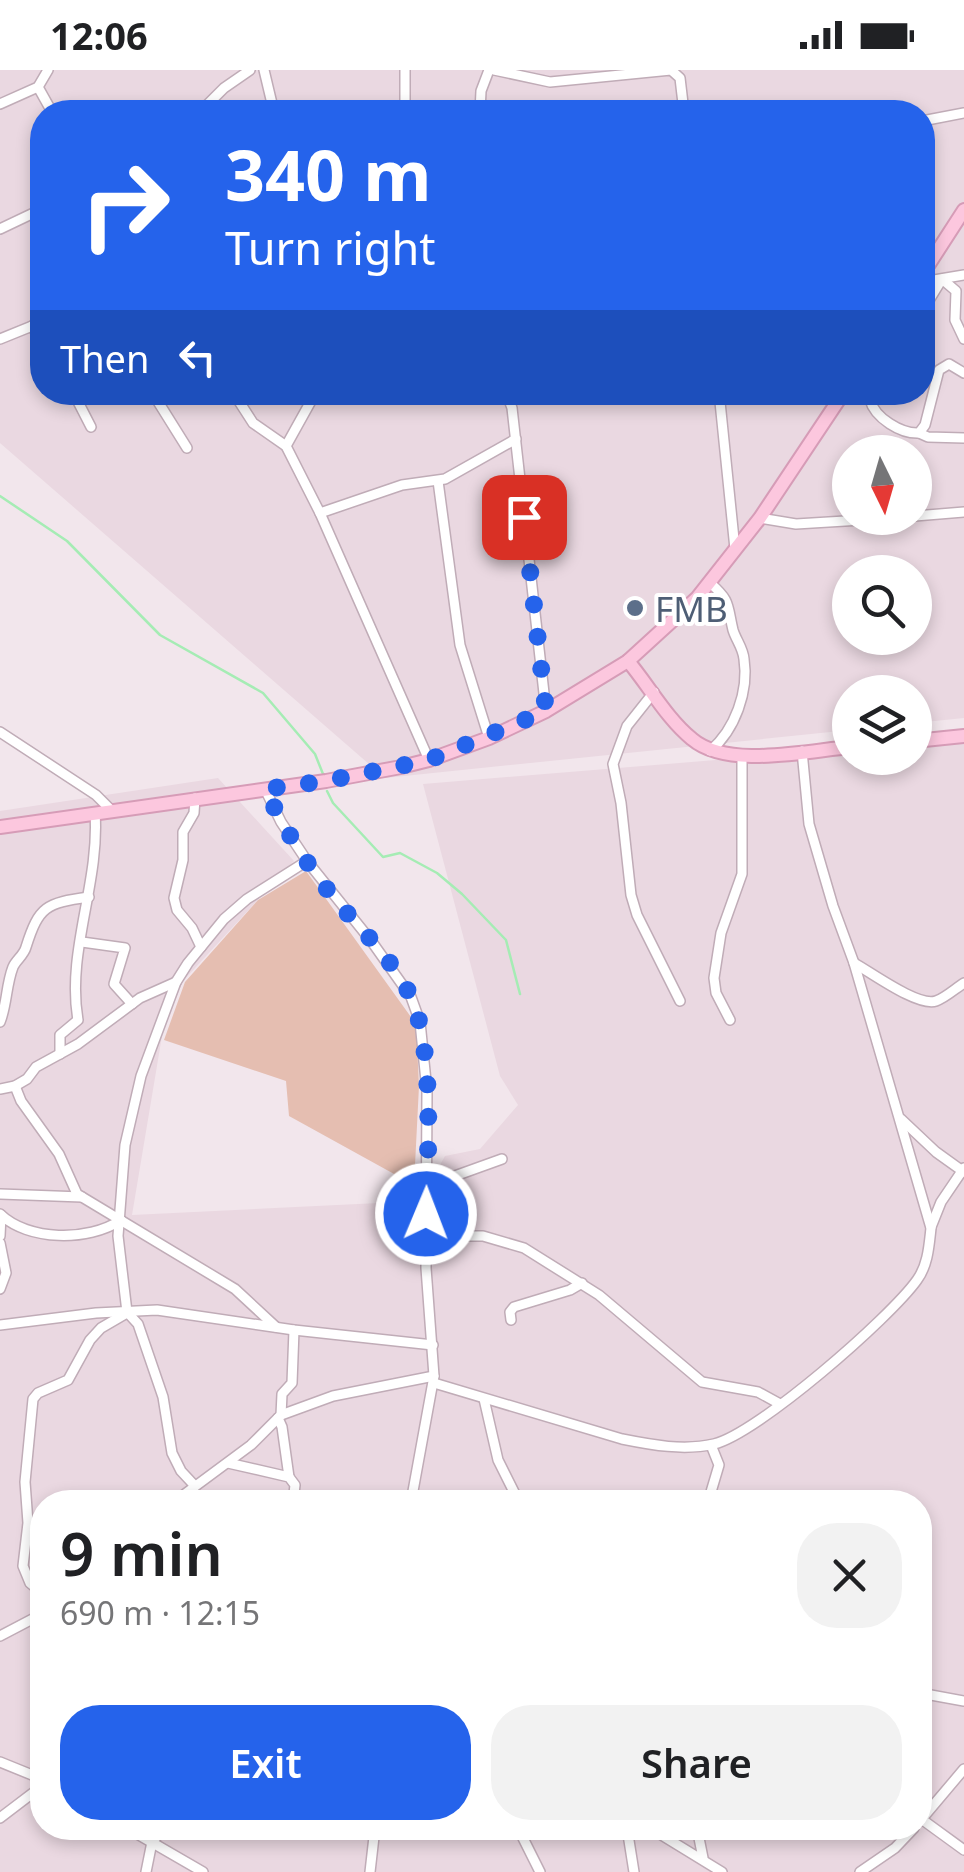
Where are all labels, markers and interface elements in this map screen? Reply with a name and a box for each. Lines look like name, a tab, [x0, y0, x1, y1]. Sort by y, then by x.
text: 12:06	[50, 9, 148, 61]
text: 340 m	[225, 126, 432, 222]
icon: right	[60, 140, 190, 270]
text: Turn right	[225, 217, 436, 278]
icon: left	[170, 330, 225, 385]
text: Then	[60, 332, 150, 384]
north arrow	[832, 435, 932, 535]
map controls	[832, 435, 932, 775]
pin	[482, 475, 567, 560]
icon: arrive	[497, 490, 552, 545]
button: search	[832, 555, 932, 655]
place label: FMB	[655, 585, 728, 632]
marker: FMB	[624, 597, 646, 619]
button: layers	[832, 675, 932, 775]
position arrow	[374, 1162, 478, 1266]
text: 9 min	[60, 1512, 223, 1594]
button: close	[797, 1523, 902, 1628]
text: 690 m · 12:15	[60, 1591, 260, 1634]
button: Exit	[60, 1705, 471, 1820]
button: Share	[491, 1705, 902, 1820]

